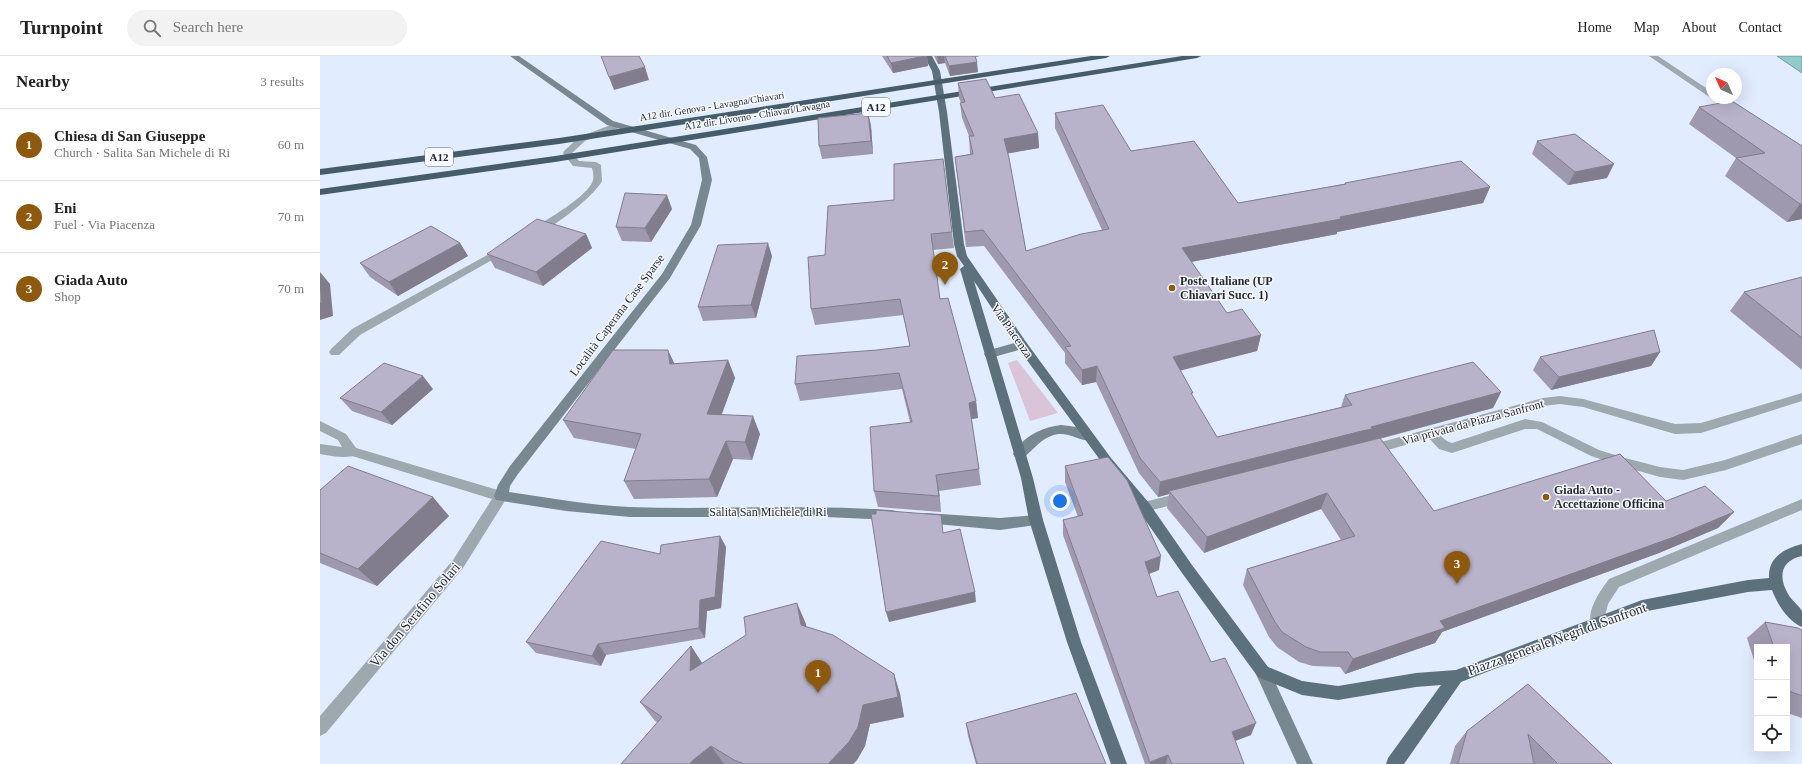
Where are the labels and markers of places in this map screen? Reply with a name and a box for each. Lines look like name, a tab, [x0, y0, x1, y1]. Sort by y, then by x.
pin: 2	[932, 252, 958, 285]
place label: Poste Italiane (UP Chiavari Succ. 1)	[1180, 274, 1273, 302]
marker: Poste Italiane (UP Chiavari Succ. 1)	[1167, 283, 1177, 293]
place label: Giada Auto - Accettazione Officina	[1554, 483, 1664, 511]
marker: Giada Auto - Accettazione Officina	[1541, 492, 1551, 502]
pin: 3	[1444, 551, 1470, 584]
pin: 1	[805, 660, 831, 693]

